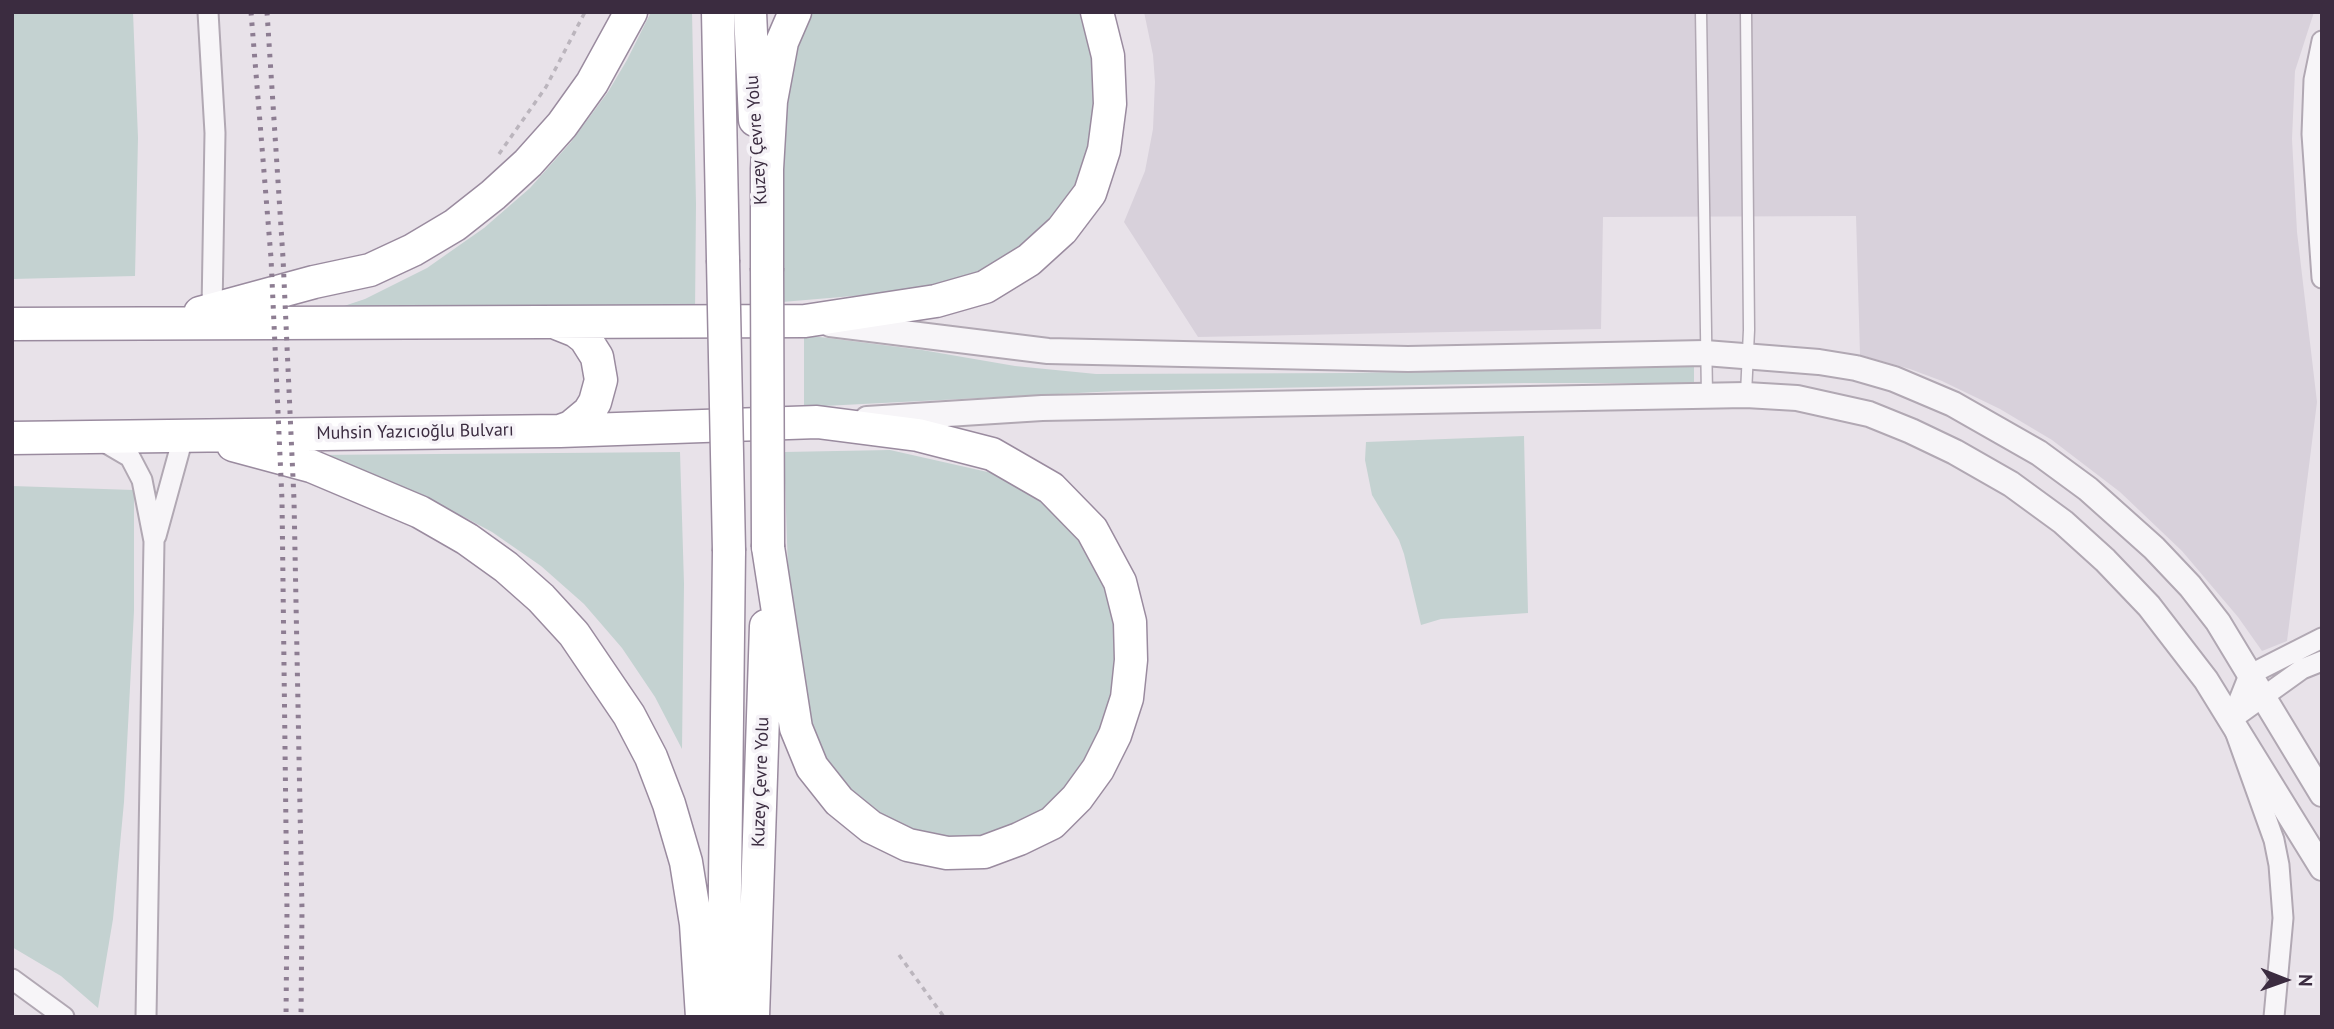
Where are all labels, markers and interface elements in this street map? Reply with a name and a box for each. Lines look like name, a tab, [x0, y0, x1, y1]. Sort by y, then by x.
street label: Kuzey Çevre Yolu	[742, 74, 772, 206]
street label: Muhsin Yazıcıoğlu Bulvarı	[316, 419, 514, 445]
street label: Kuzey Çevre Yolu	[748, 717, 774, 847]
north arrow	[2250, 945, 2320, 1015]
text: N	[2294, 974, 2318, 987]

